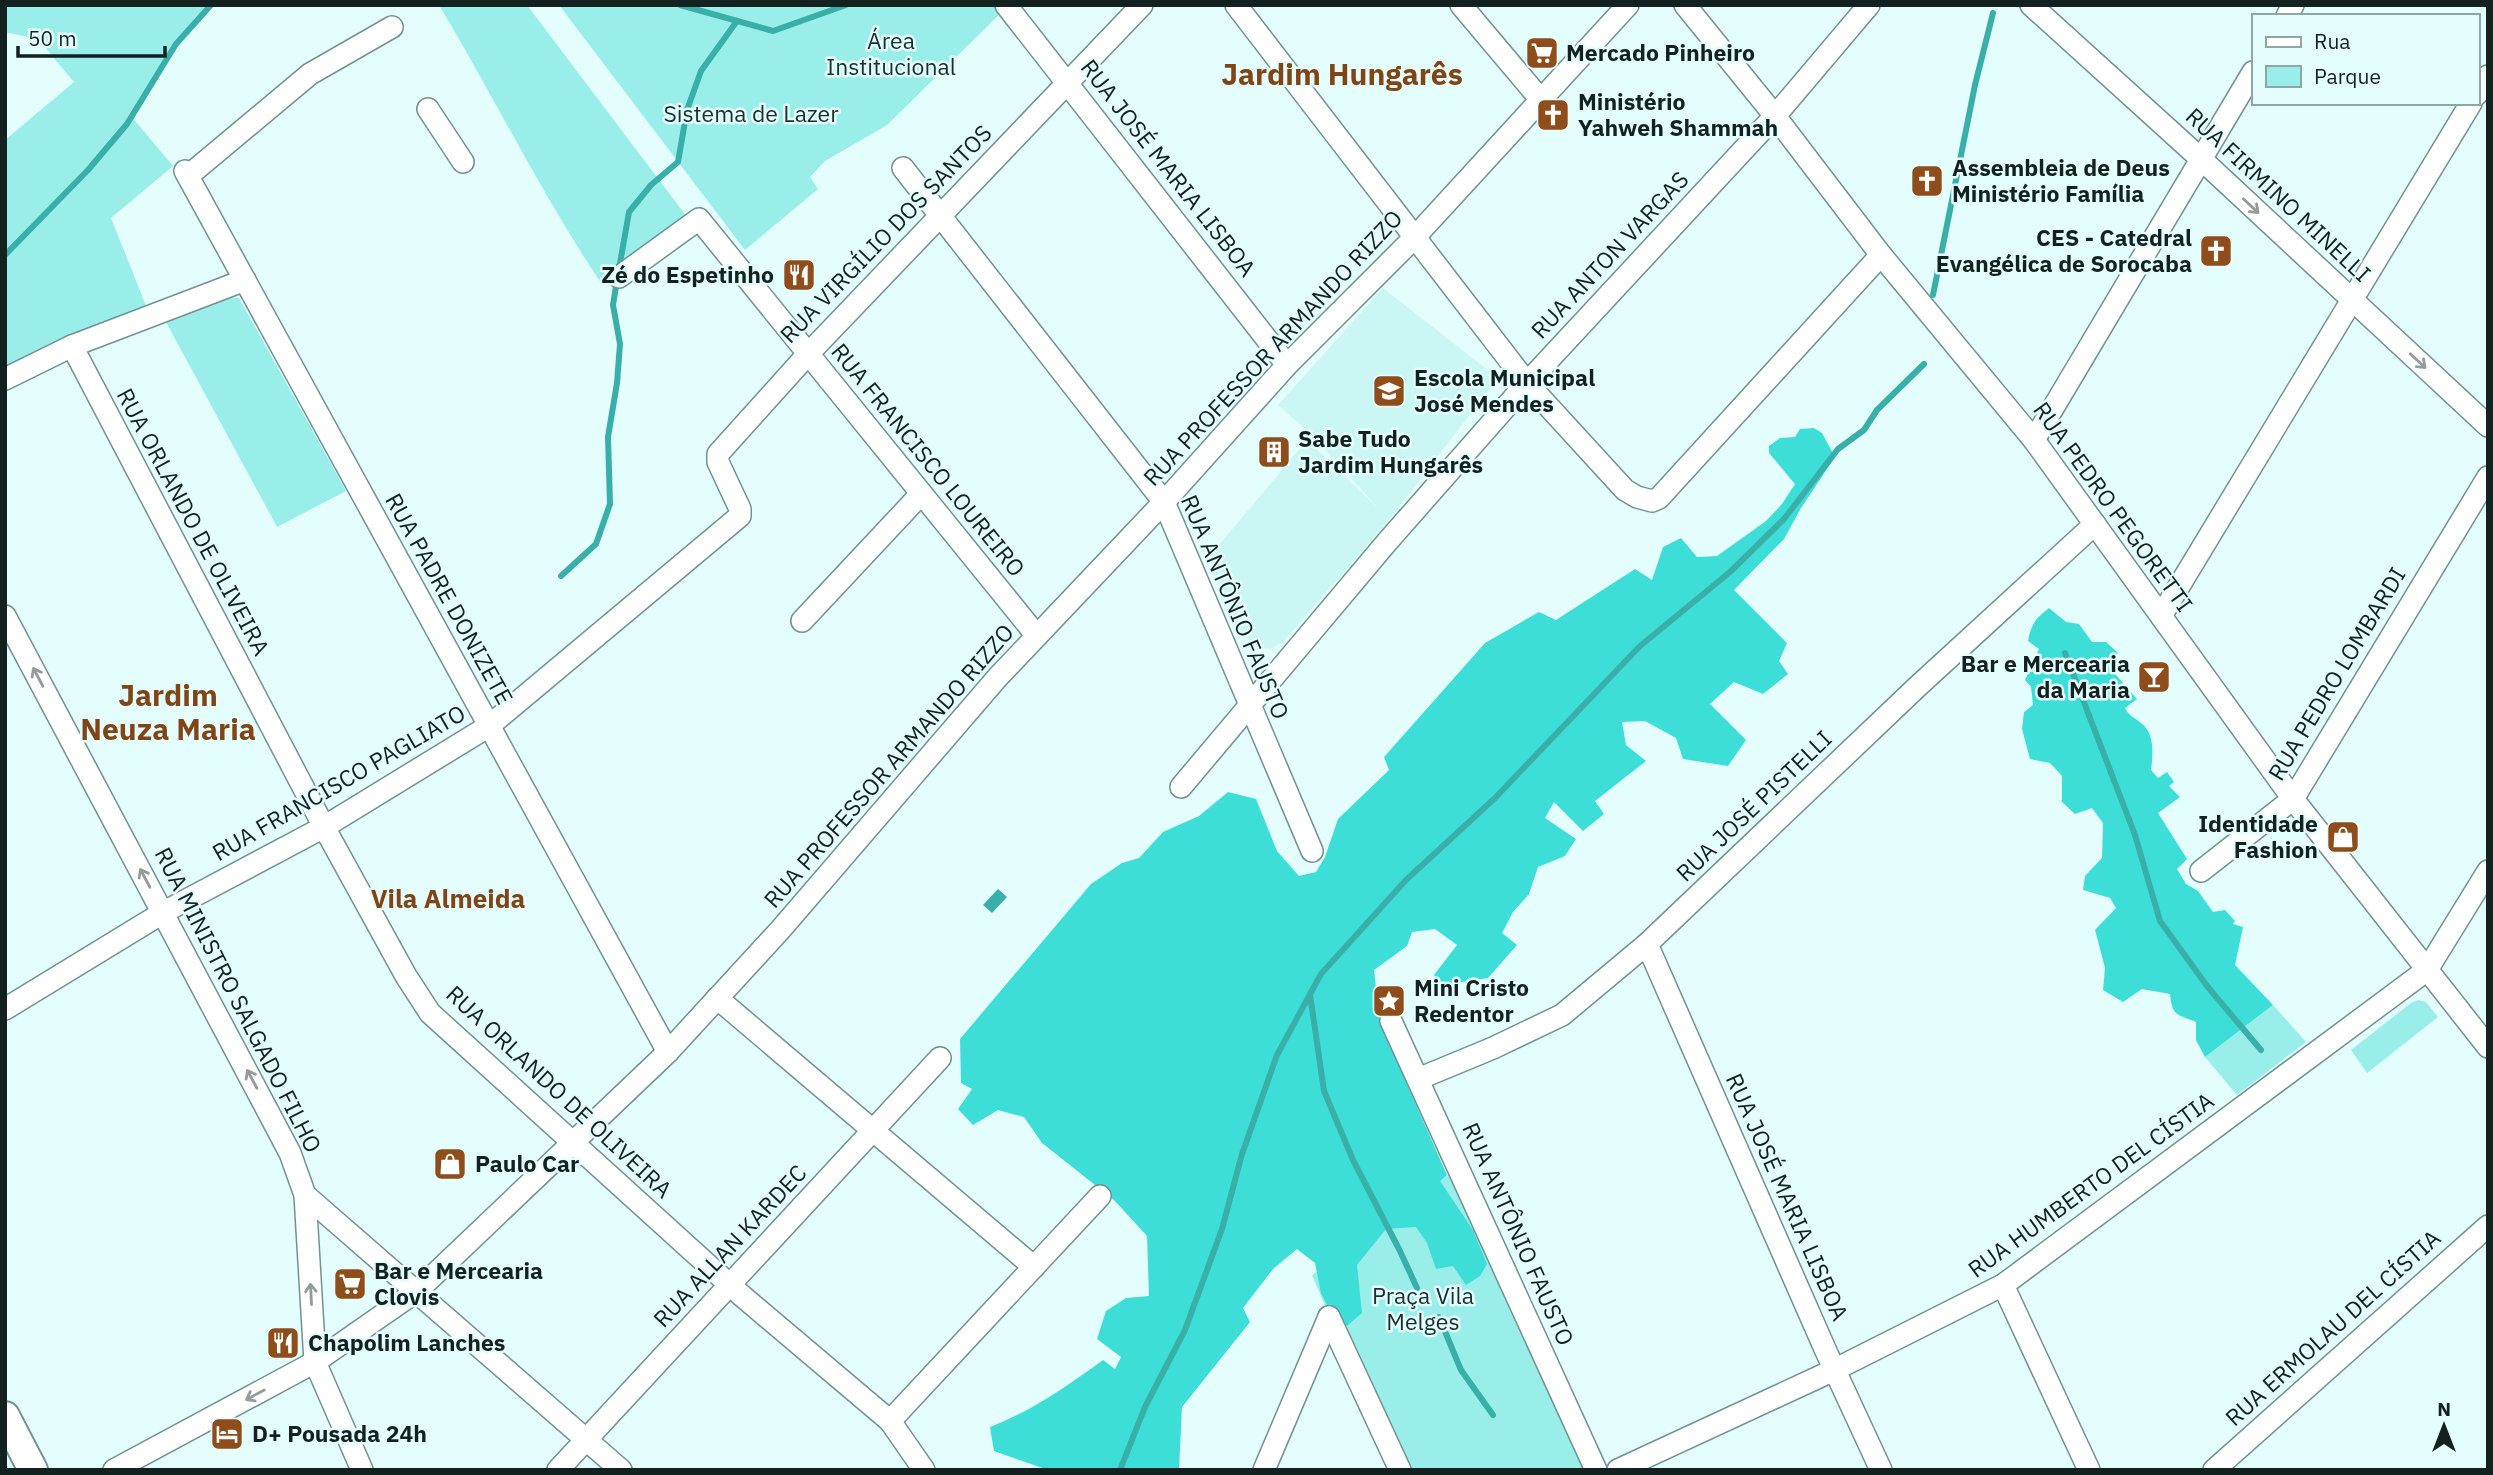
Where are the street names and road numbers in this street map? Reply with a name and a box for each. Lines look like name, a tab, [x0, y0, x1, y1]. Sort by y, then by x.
street label: RUA JOSÉ MARIA LISBOA	[1075, 53, 1263, 282]
street label: RUA FIRMINO MINELLI	[2180, 101, 2378, 288]
street label: RUA VIRGÍLIO DOS SANTOS	[773, 118, 998, 349]
street label: RUA ANTON VARGAS	[1524, 164, 1695, 344]
street label: RUA PROFESSOR ARMANDO RIZZO	[1136, 203, 1408, 492]
street label: RUA FRANCISCO LOUREIRO	[825, 337, 1032, 582]
street label: RUA ORLANDO DE OLIVEIRA	[111, 383, 277, 661]
street label: RUA PEDRO PEGORETTI	[2027, 395, 2200, 617]
street label: RUA PADRE DONIZETE	[379, 488, 520, 709]
street label: RUA ANTÔNIO FAUSTO	[1175, 490, 1297, 723]
street label: RUA PEDRO LOMBARDI	[2261, 561, 2412, 786]
street label: RUA PROFESSOR ARMANDO RIZZO	[757, 617, 1020, 914]
street label: RUA FRANCISCO PAGLIATO	[207, 697, 470, 867]
street label: RUA JOSÉ PISTELLI	[1669, 723, 1838, 887]
street label: RUA MINISTRO SALGADO FILHO	[149, 842, 329, 1157]
street label: RUA ORLANDO DE OLIVEIRA	[440, 979, 679, 1204]
street label: RUA JOSÉ MARIA LISBOA	[1720, 1068, 1856, 1325]
street label: RUA HUMBERTO DEL CÍSTIA	[1962, 1085, 2219, 1284]
street label: RUA ANTÔNIO FAUSTO	[1456, 1117, 1582, 1350]
street label: RUA ALLAN KARDEC	[646, 1158, 812, 1333]
street label: RUA ERMOLAU DEL CÍSTIA	[2218, 1222, 2446, 1432]

